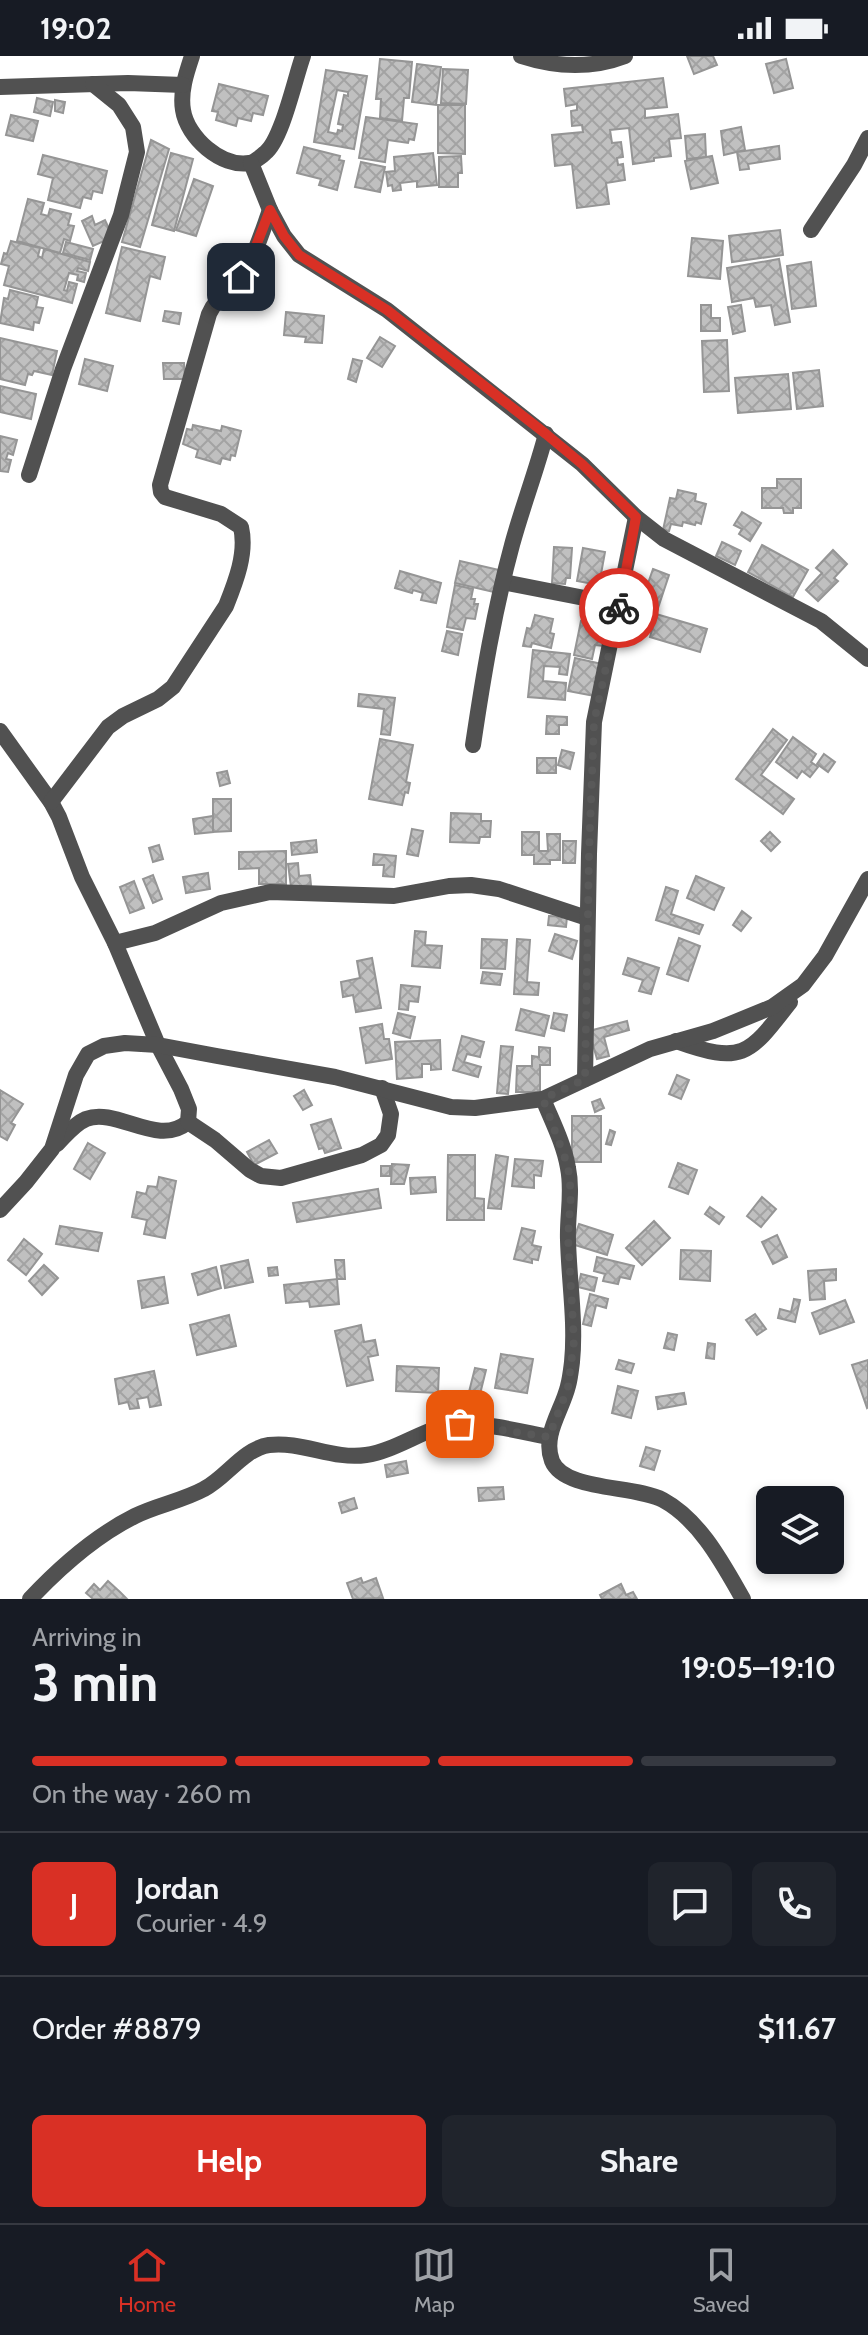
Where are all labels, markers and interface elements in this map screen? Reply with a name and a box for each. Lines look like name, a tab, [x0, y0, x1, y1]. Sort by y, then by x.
text: 19:02	[40, 10, 112, 47]
pin	[207, 243, 275, 311]
icon: home	[219, 255, 263, 299]
courier	[579, 568, 659, 648]
icon: bike	[597, 586, 641, 630]
pin	[426, 1390, 494, 1458]
icon: bag	[438, 1402, 482, 1446]
map controls	[756, 1486, 844, 1574]
button: layers	[756, 1486, 844, 1574]
text: Arriving in	[32, 1621, 142, 1653]
text: 19:05–19:10	[681, 1649, 836, 1686]
text: 3 min	[32, 1651, 158, 1714]
text: On the way · 260 m	[32, 1778, 251, 1810]
button: chat	[648, 1862, 732, 1946]
button: phone	[752, 1862, 836, 1946]
text: Jordan	[136, 1870, 219, 1907]
text: J	[70, 1886, 78, 1923]
text: Courier · 4.9	[136, 1907, 268, 1939]
text: Order #8879	[32, 2010, 202, 2047]
text: $11.67	[758, 2010, 836, 2047]
button: Help	[32, 2115, 426, 2207]
button: Share	[442, 2115, 836, 2207]
tab: Home	[118, 2243, 176, 2318]
tab: Map	[412, 2243, 456, 2318]
tab: Saved	[693, 2243, 750, 2318]

